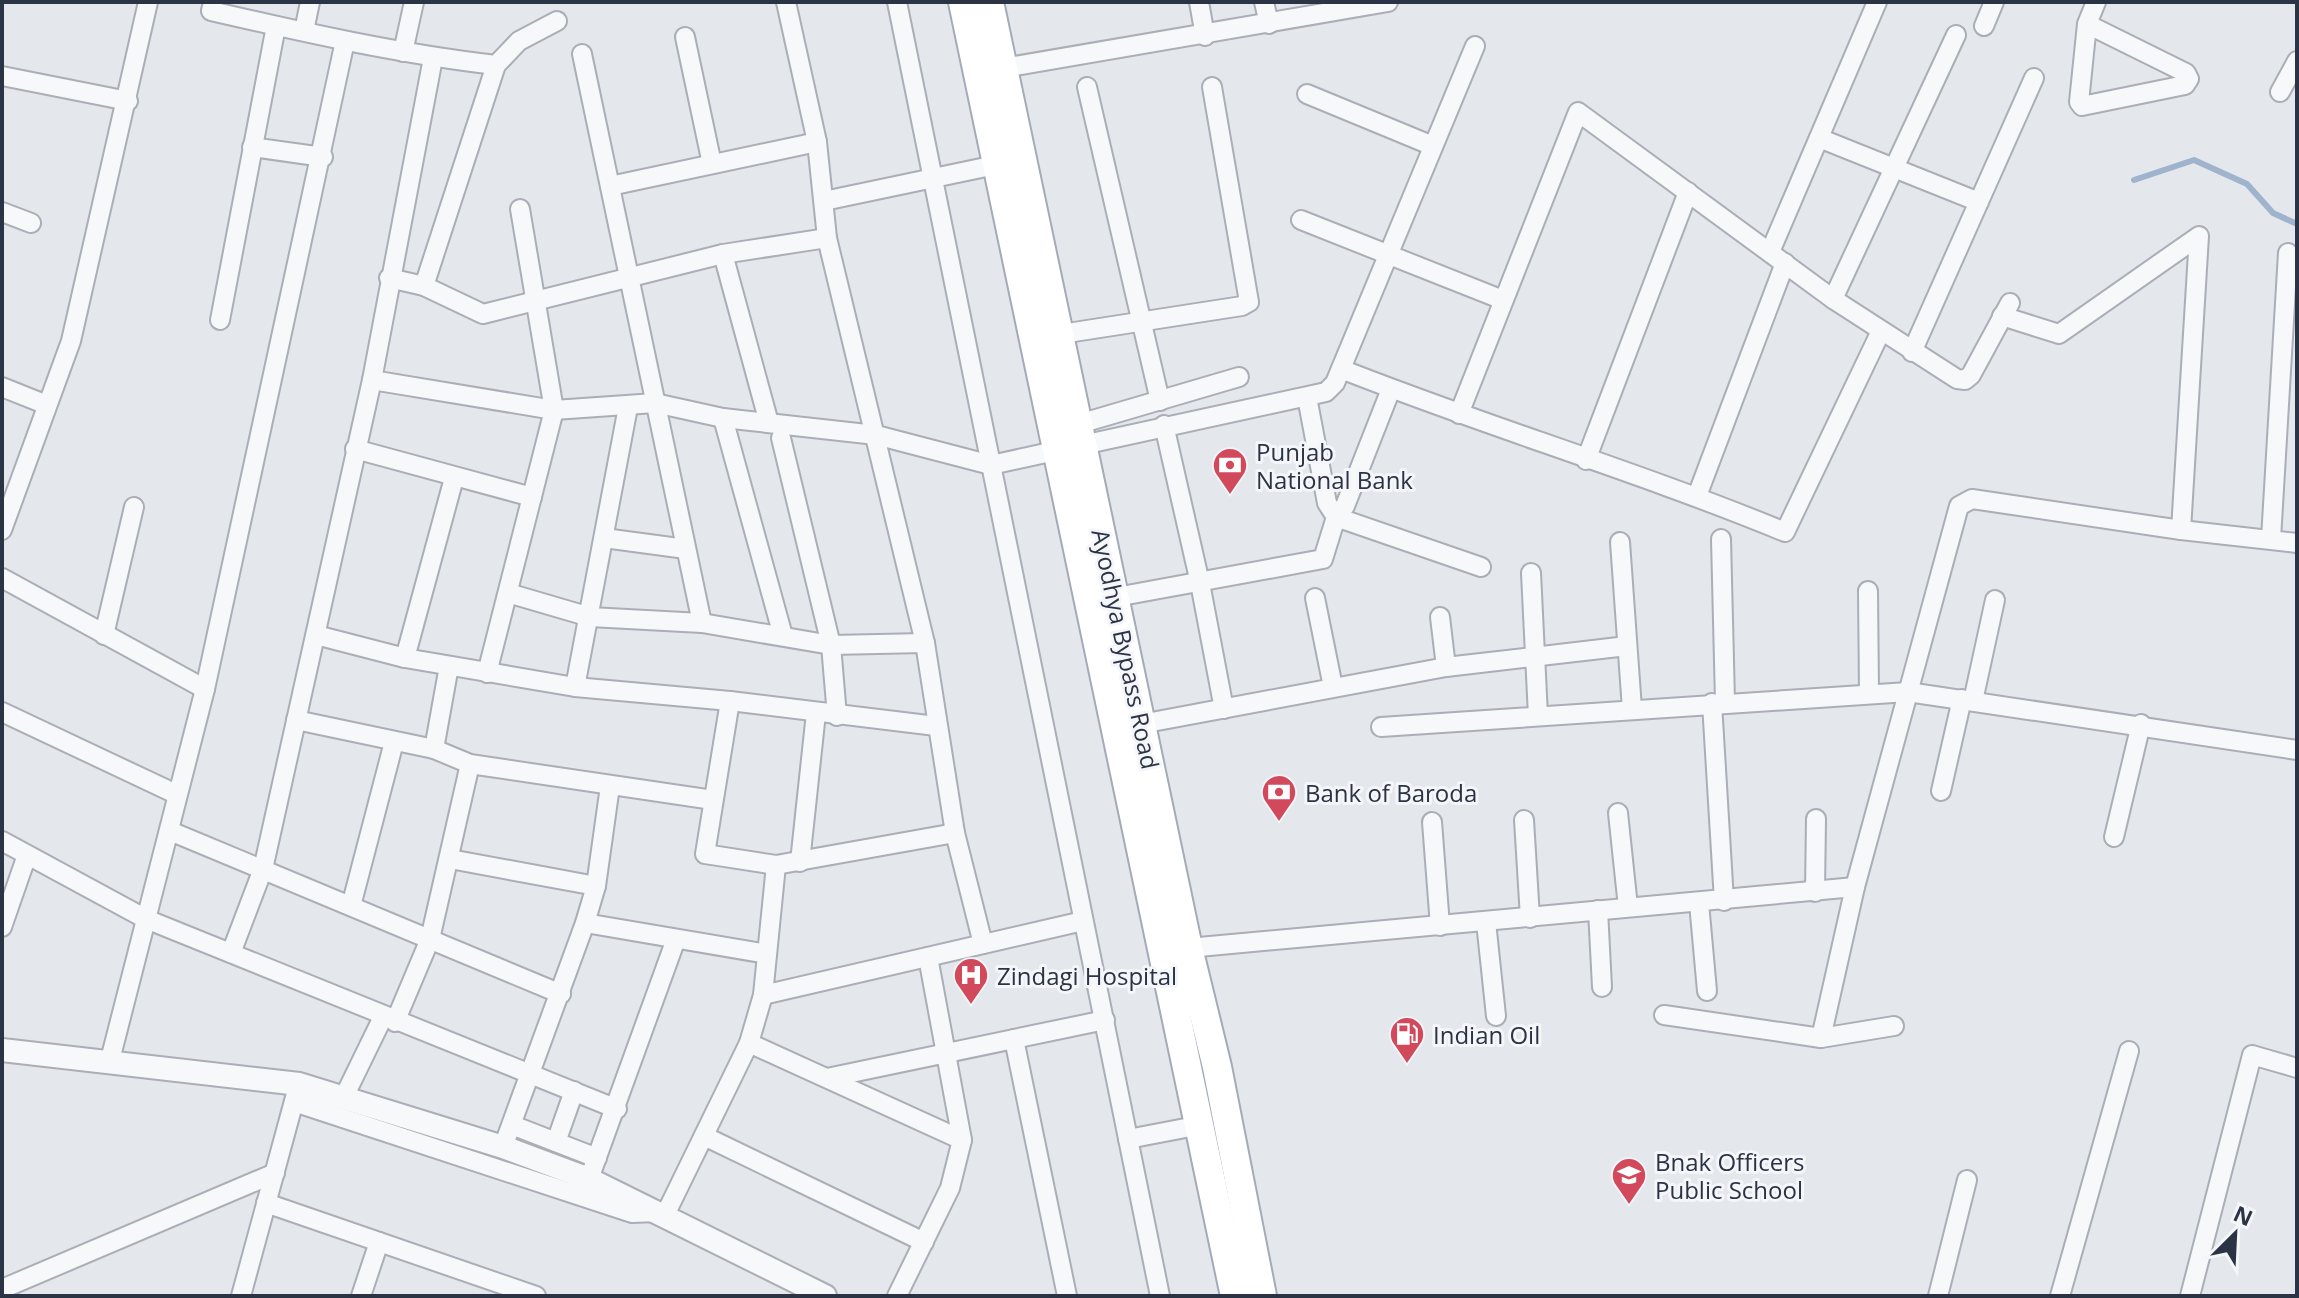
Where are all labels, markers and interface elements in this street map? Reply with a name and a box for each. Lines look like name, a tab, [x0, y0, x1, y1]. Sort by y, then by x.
place label: Punjab National Bank	[1256, 435, 1413, 496]
bank icon: Punjab National Bank	[1211, 446, 1249, 496]
street label: Ayodhya Bypass Road	[1084, 526, 1168, 772]
bank icon: Bank of Baroda	[1260, 773, 1298, 823]
place label: Bank of Baroda	[1305, 776, 1477, 809]
hospital icon: Zindagi Hospital	[952, 956, 990, 1006]
place label: Zindagi Hospital	[997, 959, 1177, 992]
fuel station icon: Indian Oil	[1388, 1015, 1426, 1065]
place label: Indian Oil	[1433, 1018, 1540, 1051]
place label: Bnak Officers Public School	[1655, 1145, 1804, 1206]
school or university icon: Bnak Officers Public School	[1610, 1156, 1648, 1206]
north arrow	[2195, 1194, 2275, 1274]
text: N	[2229, 1197, 2258, 1232]

